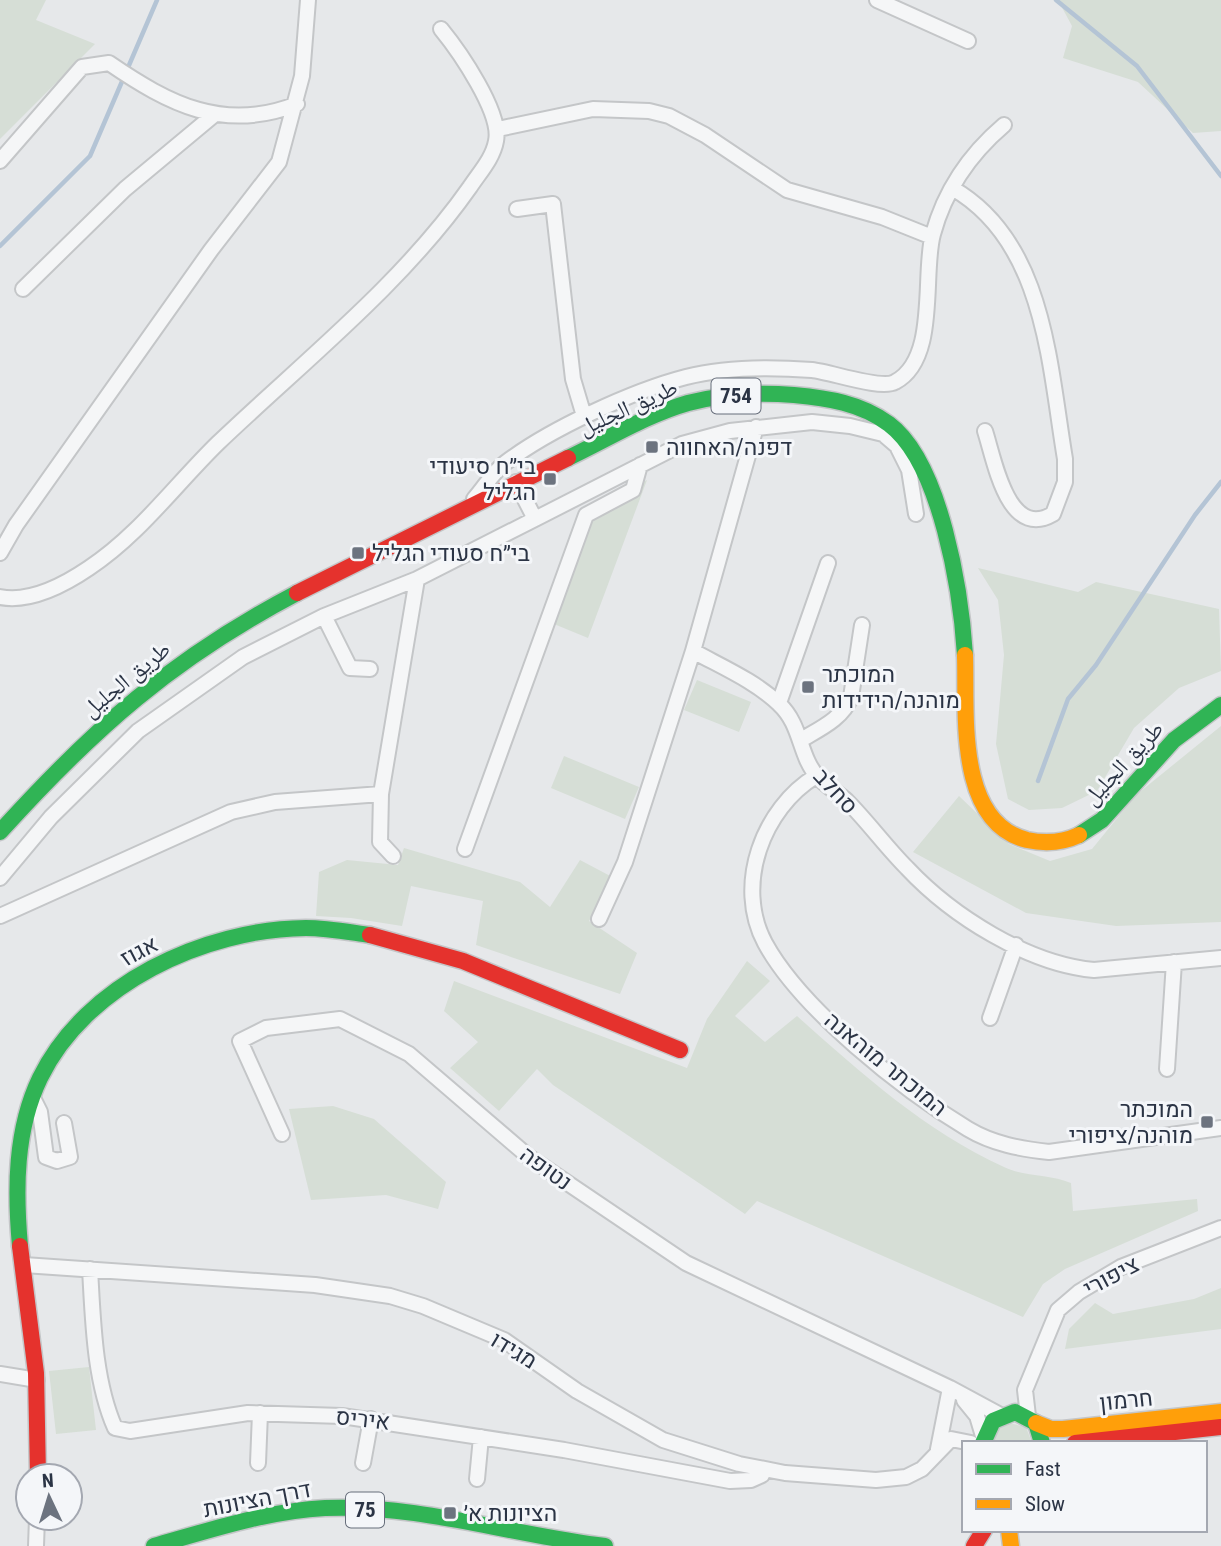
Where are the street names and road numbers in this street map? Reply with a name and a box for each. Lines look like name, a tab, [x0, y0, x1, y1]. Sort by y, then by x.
street label: طريق الجليل	[574, 374, 682, 441]
road number: 754	[712, 378, 760, 414]
street label: طريق الجليل	[77, 636, 176, 723]
street label: طريق الجليل	[1077, 716, 1169, 811]
street label: סחלב	[808, 763, 863, 820]
street label: אגוז	[116, 931, 163, 972]
street label: המוכתר מוהאנה	[819, 1007, 952, 1122]
street label: נטופה	[515, 1141, 577, 1196]
street label: ציפורי	[1079, 1251, 1144, 1302]
street label: מגידו	[486, 1326, 542, 1375]
street label: חרמון	[1098, 1384, 1154, 1417]
street label: איריס	[334, 1403, 392, 1436]
street label: דרך הציונות	[201, 1476, 313, 1523]
road number: 75	[346, 1492, 384, 1528]

